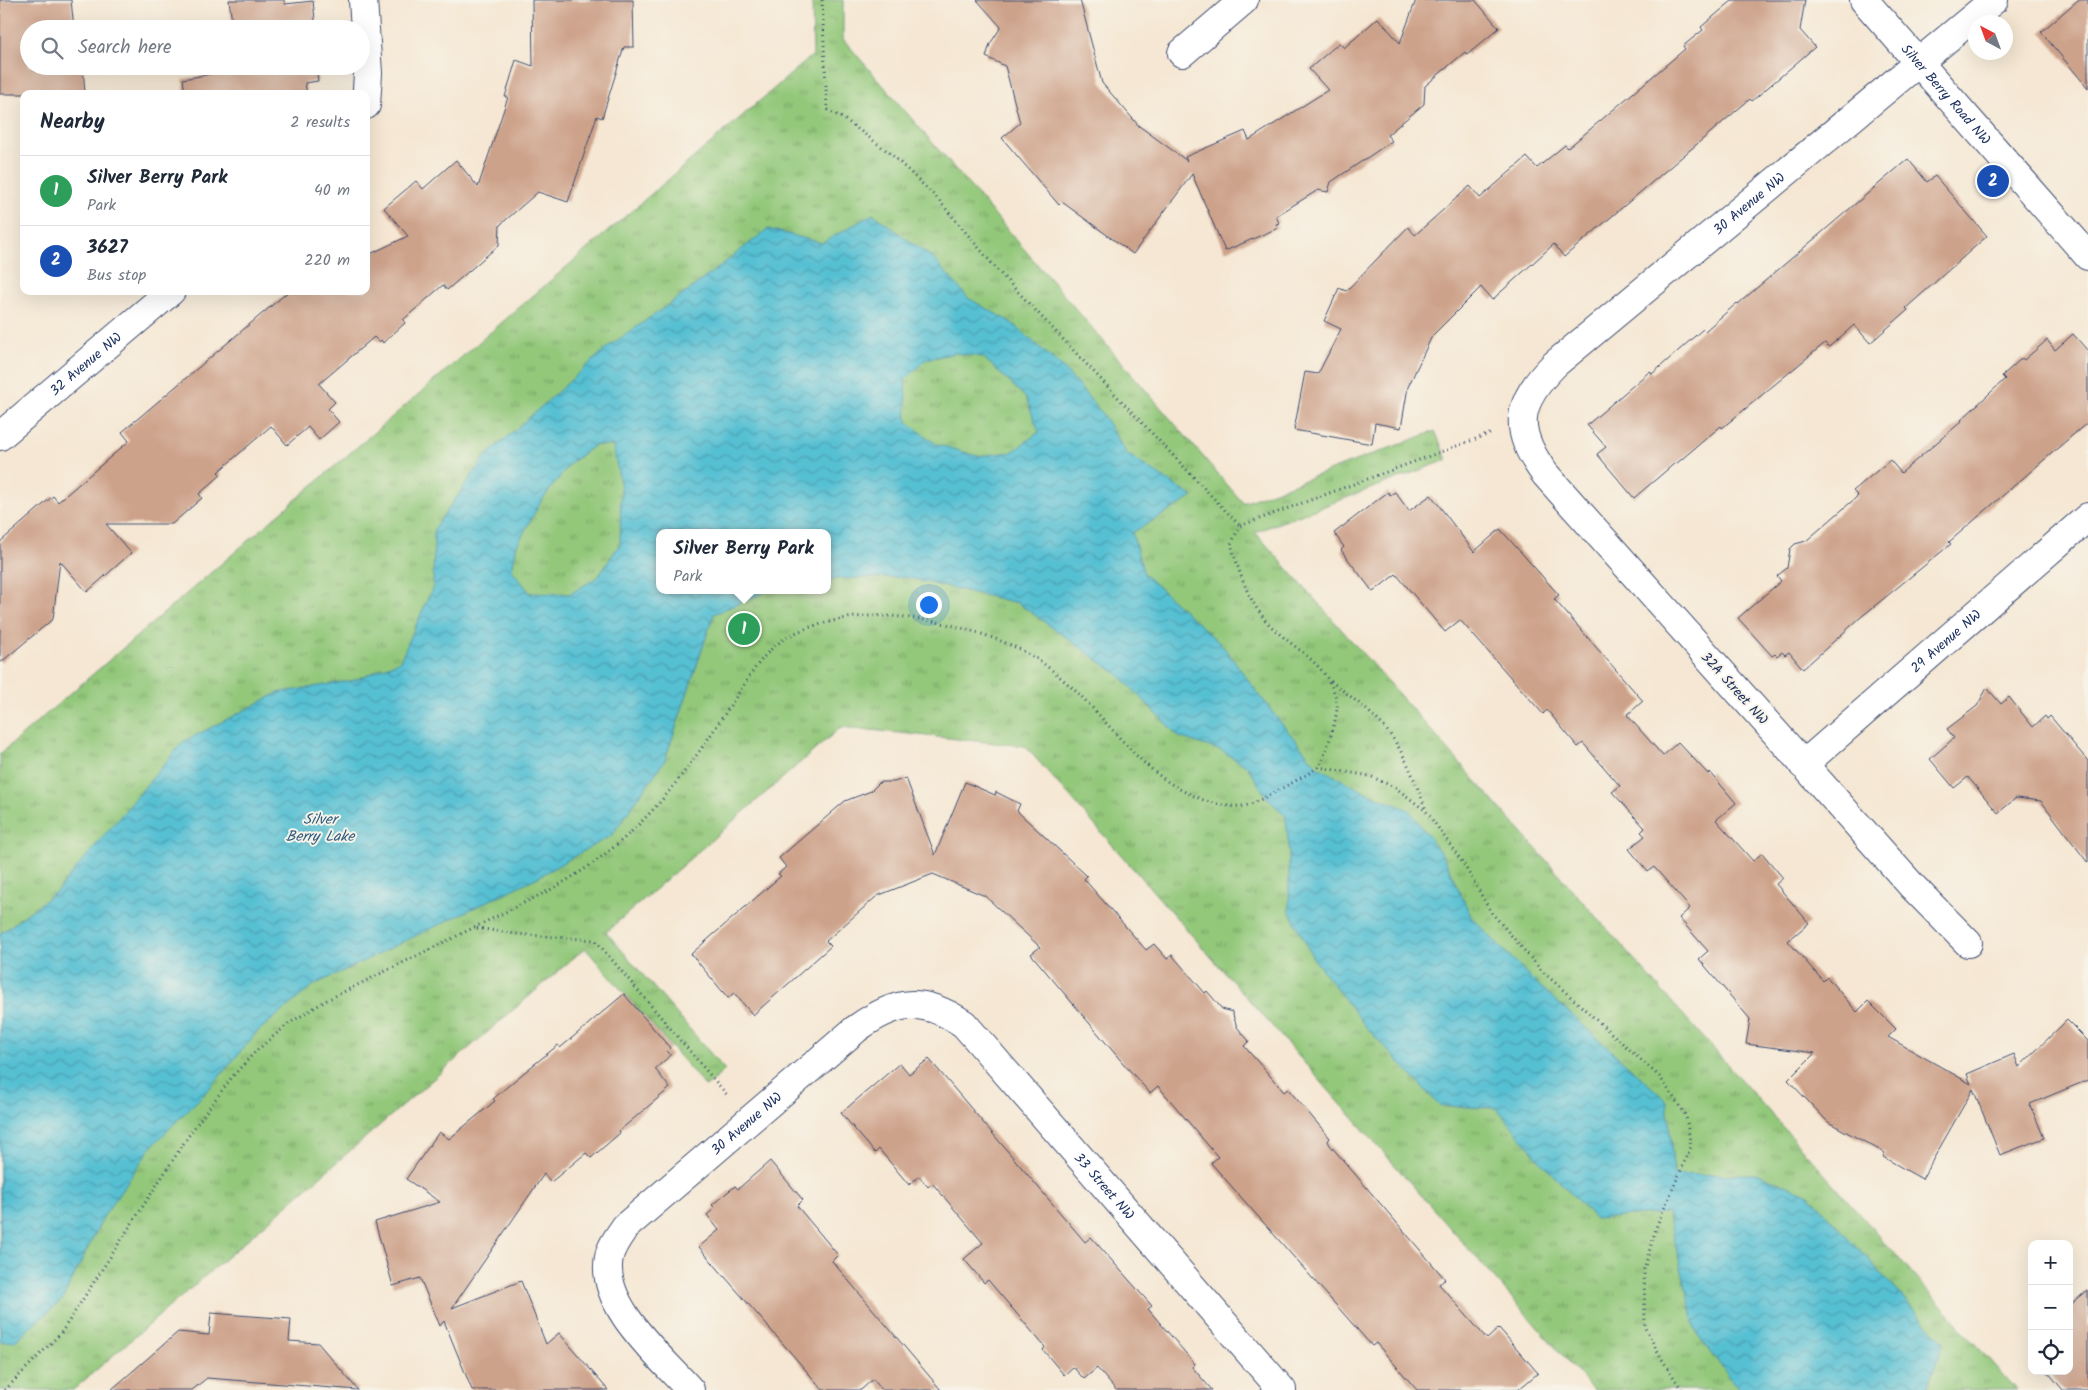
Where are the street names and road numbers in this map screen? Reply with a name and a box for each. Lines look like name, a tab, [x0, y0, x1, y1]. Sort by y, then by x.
street label: Silver Berry Road NW	[1895, 39, 1996, 150]
street label: 30 Avenue NW	[1709, 168, 1790, 241]
street label: 32 Avenue NW	[45, 327, 127, 402]
street label: 29 Avenue NW	[1906, 604, 1987, 679]
street label: 32A Street NW	[1695, 647, 1773, 730]
street label: 30 Avenue NW	[706, 1087, 787, 1161]
street label: 33 Street NW	[1068, 1148, 1139, 1225]

